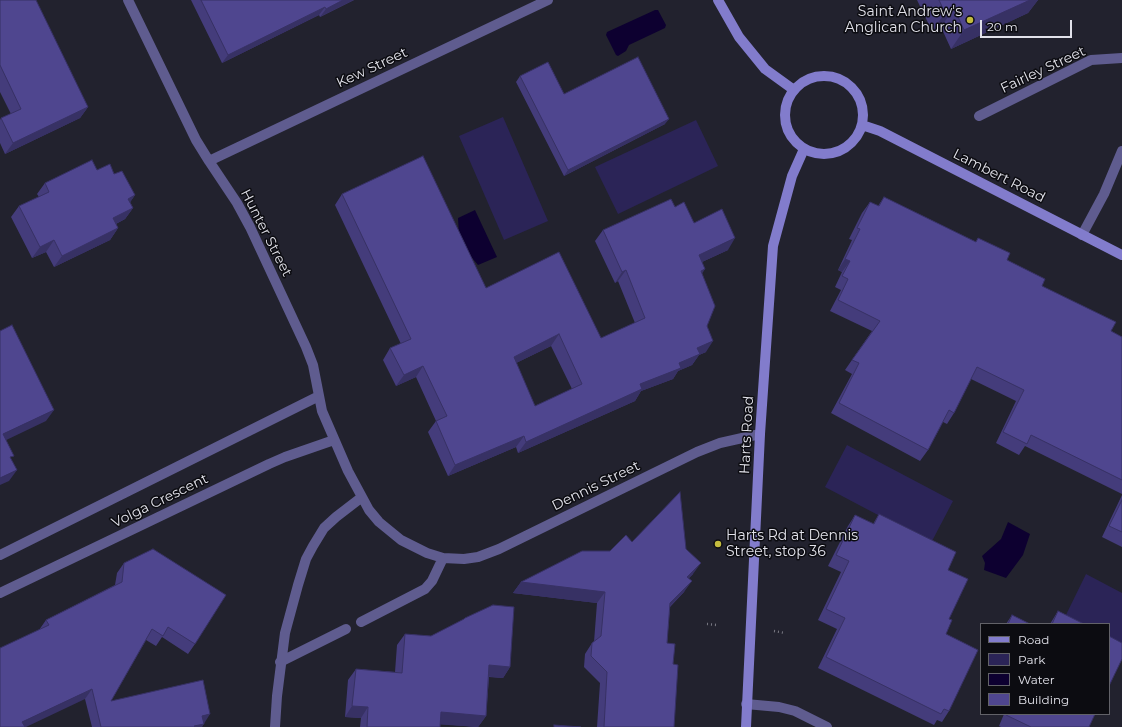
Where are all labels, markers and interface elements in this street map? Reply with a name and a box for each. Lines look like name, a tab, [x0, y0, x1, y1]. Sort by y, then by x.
place label: Saint Andrew's Anglican Church	[845, 4, 962, 36]
scale bar	[982, 12, 1074, 38]
marker: Saint Andrew's Anglican Church	[965, 15, 975, 25]
text: 20 m	[987, 19, 1018, 34]
street label: Fairley Street	[998, 43, 1088, 97]
street label: Kew Street	[334, 44, 410, 92]
street label: Lambert Road	[950, 146, 1048, 206]
street label: Hunter Street	[237, 187, 295, 279]
street label: Harts Road	[737, 395, 757, 475]
street label: Dennis Street	[549, 458, 643, 514]
street label: Volga Crescent	[109, 470, 211, 532]
place label: Harts Rd at Dennis Street, stop 36	[726, 528, 858, 560]
marker: Harts Rd at Dennis Street, stop 36	[713, 539, 723, 549]
legend	[980, 623, 1110, 715]
text: Road	[1018, 632, 1049, 647]
text: Park	[1018, 652, 1045, 667]
text: Water	[1018, 672, 1054, 687]
text: Building	[1018, 692, 1069, 707]

